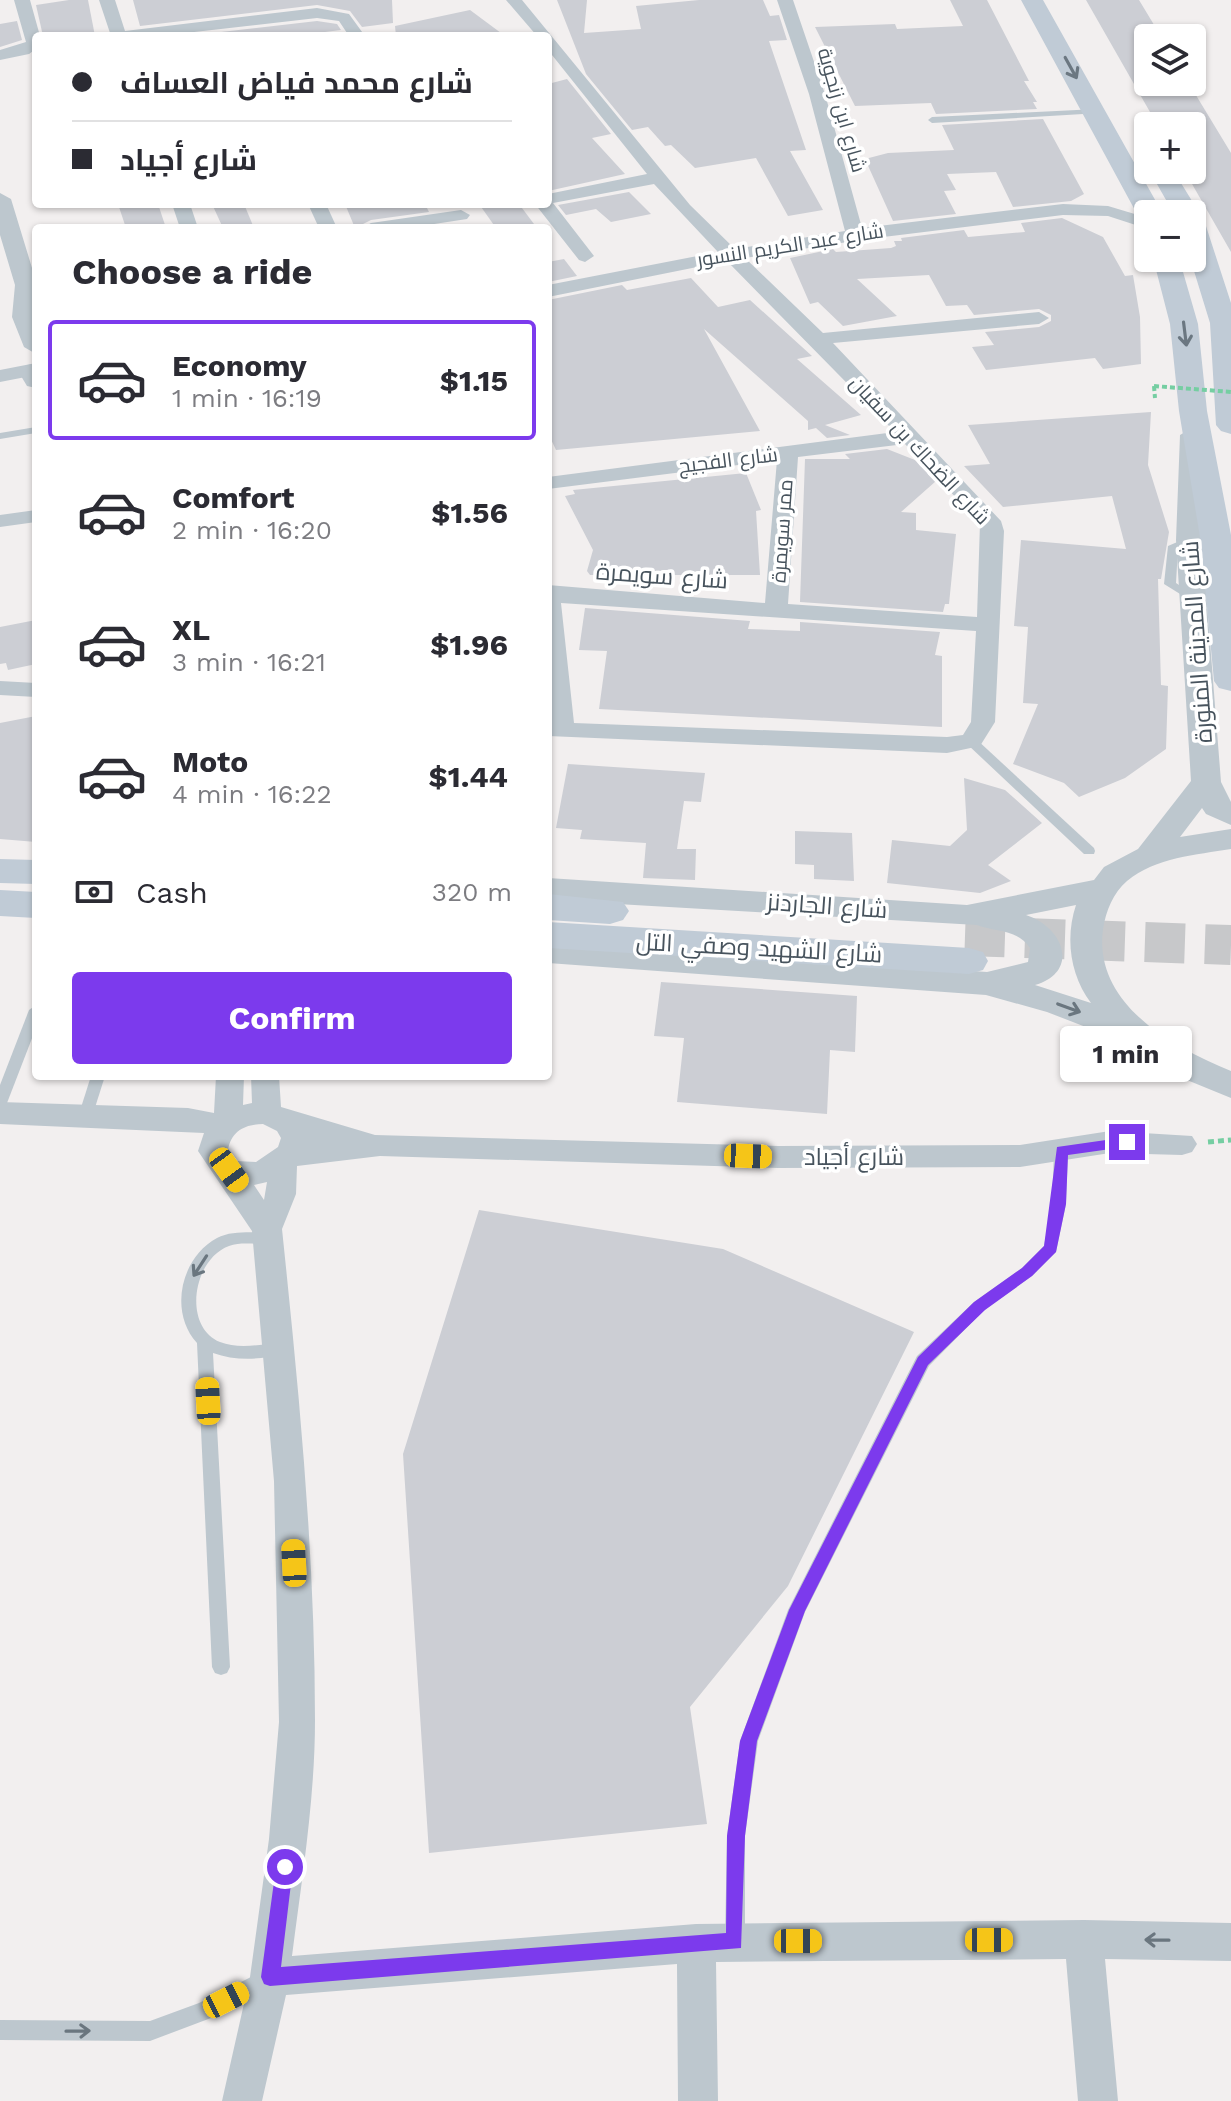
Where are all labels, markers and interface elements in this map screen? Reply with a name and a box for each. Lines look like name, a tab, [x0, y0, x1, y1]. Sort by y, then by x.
map controls	[1134, 24, 1206, 272]
button: layers	[1134, 24, 1206, 96]
street label: شارع ابن زنجوية	[811, 45, 871, 175]
one-way arrow	[1063, 55, 1079, 79]
text: شارع محمد فياض العساف	[120, 65, 473, 100]
button: +	[1134, 112, 1206, 184]
text: شارع أجياد	[120, 142, 257, 177]
button: −	[1134, 200, 1206, 272]
street label: شارع عبد الكريم النسور	[694, 218, 885, 274]
text: Choose a ride	[72, 251, 312, 293]
one-way arrow	[1177, 320, 1192, 346]
icon: car	[76, 344, 148, 416]
text: Economy	[172, 348, 307, 383]
text: $1.15	[440, 363, 508, 398]
street label: شارع الضحاك بن سفيان	[843, 371, 995, 531]
text: 1 min · 16:19	[172, 383, 322, 413]
street label: شارع الفجيج	[677, 442, 779, 480]
icon: car	[76, 476, 148, 548]
street label: ممر سويمرة	[766, 478, 798, 584]
text: Comfort	[172, 480, 294, 515]
text: $1.56	[431, 495, 508, 530]
text: 2 min · 16:20	[172, 515, 332, 545]
street label: شارع المدينة المنورة	[1176, 540, 1220, 744]
street label: شارع سويمرة	[595, 557, 729, 597]
icon: car	[76, 608, 148, 680]
text: XL	[172, 612, 210, 647]
text: $1.96	[430, 627, 508, 662]
text: 3 min · 16:21	[172, 647, 326, 677]
icon: car	[76, 740, 148, 812]
text: Moto	[172, 744, 248, 779]
text: $1.44	[429, 759, 508, 794]
text: 4 min · 16:22	[172, 779, 332, 809]
icon: cash	[72, 870, 116, 914]
text: Cash	[136, 875, 208, 910]
text: 320 m	[432, 877, 512, 907]
street label: شارع الجاردنز	[764, 888, 888, 926]
street label: شارع الشهيد وصفي التل	[635, 928, 883, 973]
button: Confirm	[72, 972, 512, 1064]
one-way arrow	[1056, 1002, 1081, 1016]
callout: 1 min	[1061, 1026, 1193, 1082]
text: 1 min	[1093, 1039, 1159, 1069]
route end	[1109, 1124, 1145, 1160]
street label: شارع أجياد	[804, 1141, 904, 1173]
car	[724, 1143, 772, 1169]
car	[205, 1144, 253, 1196]
one-way arrow	[192, 1254, 209, 1276]
car	[195, 1376, 221, 1426]
car	[281, 1538, 307, 1588]
route start	[267, 1849, 303, 1885]
car	[965, 1928, 1013, 1952]
car	[774, 1929, 822, 1953]
one-way arrow	[1144, 1933, 1171, 1948]
car	[199, 1978, 253, 2022]
one-way arrow	[64, 2024, 91, 2039]

